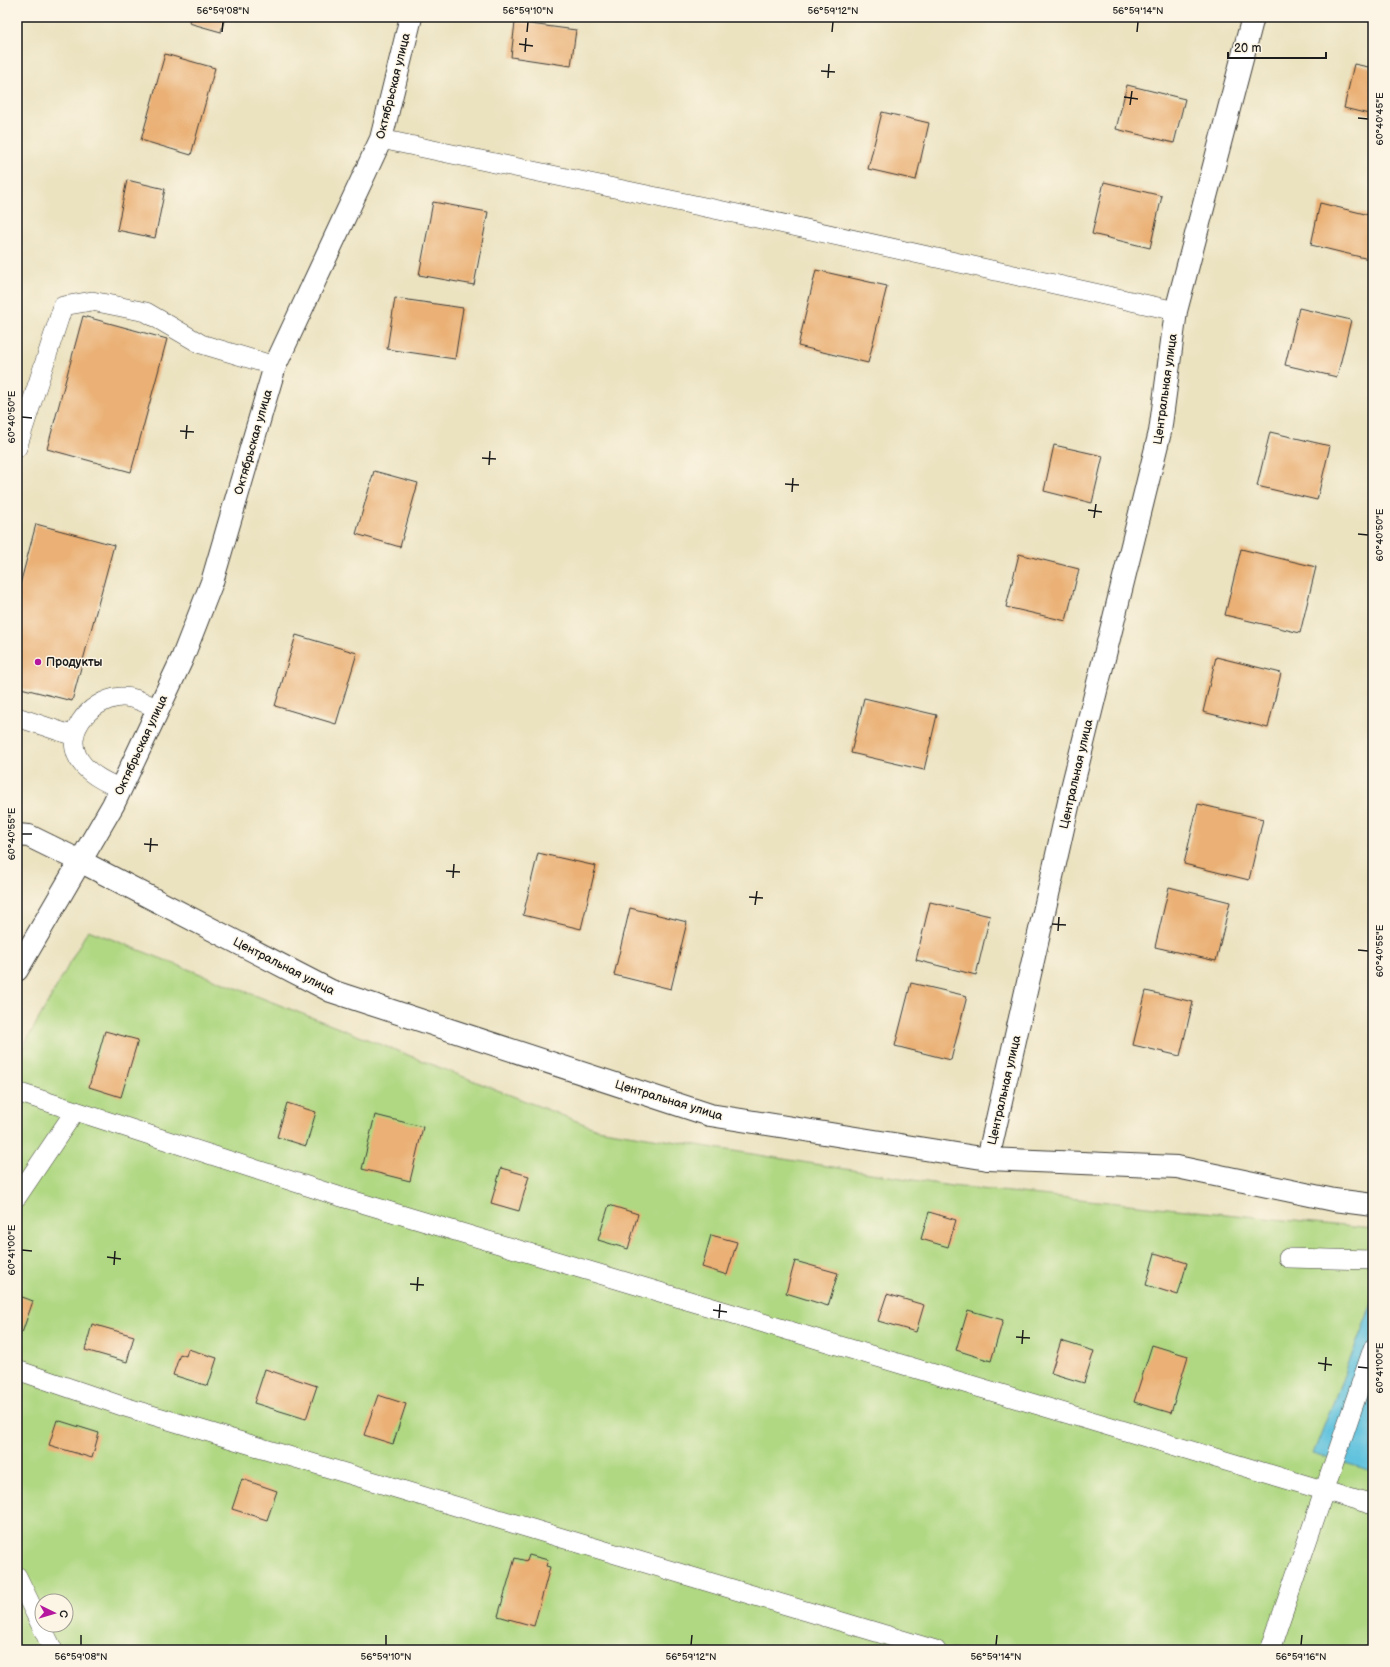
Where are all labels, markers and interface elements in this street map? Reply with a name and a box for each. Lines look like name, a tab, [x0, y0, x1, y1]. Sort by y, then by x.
text: 56°59'08"N	[197, 5, 249, 17]
text: 56°59'10"N	[503, 5, 554, 17]
text: 56°59'12"N	[807, 5, 859, 17]
text: 56°59'14"N	[1112, 5, 1164, 17]
street label: Октябрьская улица	[373, 32, 414, 141]
scale bar	[1228, 34, 1326, 60]
text: 20 m	[1234, 41, 1261, 56]
text: 60°40'45"E	[1374, 92, 1386, 145]
street label: Центральная улица	[1150, 333, 1181, 445]
street label: Октябрьская улица	[231, 388, 276, 497]
text: 60°40'50"E	[6, 390, 18, 443]
text: 60°40'50"E	[1374, 508, 1386, 561]
place label: Продукты	[46, 655, 103, 670]
marker: Продукты	[33, 657, 43, 667]
street label: Октябрьская улица	[112, 693, 171, 798]
street label: Центральная улица	[1057, 718, 1096, 830]
text: 60°40'55"E	[6, 807, 18, 860]
text: 60°40'55"E	[1374, 924, 1386, 977]
street label: Центральная улица	[231, 934, 337, 999]
street label: Центральная улица	[985, 1034, 1024, 1146]
street label: Центральная улица	[613, 1077, 725, 1124]
text: 60°41'00"E	[6, 1224, 18, 1275]
text: 60°41'00"E	[1374, 1342, 1386, 1393]
north arrow	[34, 1593, 74, 1633]
text: С	[57, 1609, 70, 1619]
text: 56°59'08"N	[55, 1651, 107, 1663]
text: 56°59'10"N	[361, 1651, 412, 1663]
text: 56°59'12"N	[665, 1651, 717, 1663]
text: 56°59'14"N	[970, 1651, 1022, 1663]
text: 56°59'16"N	[1275, 1651, 1327, 1663]

